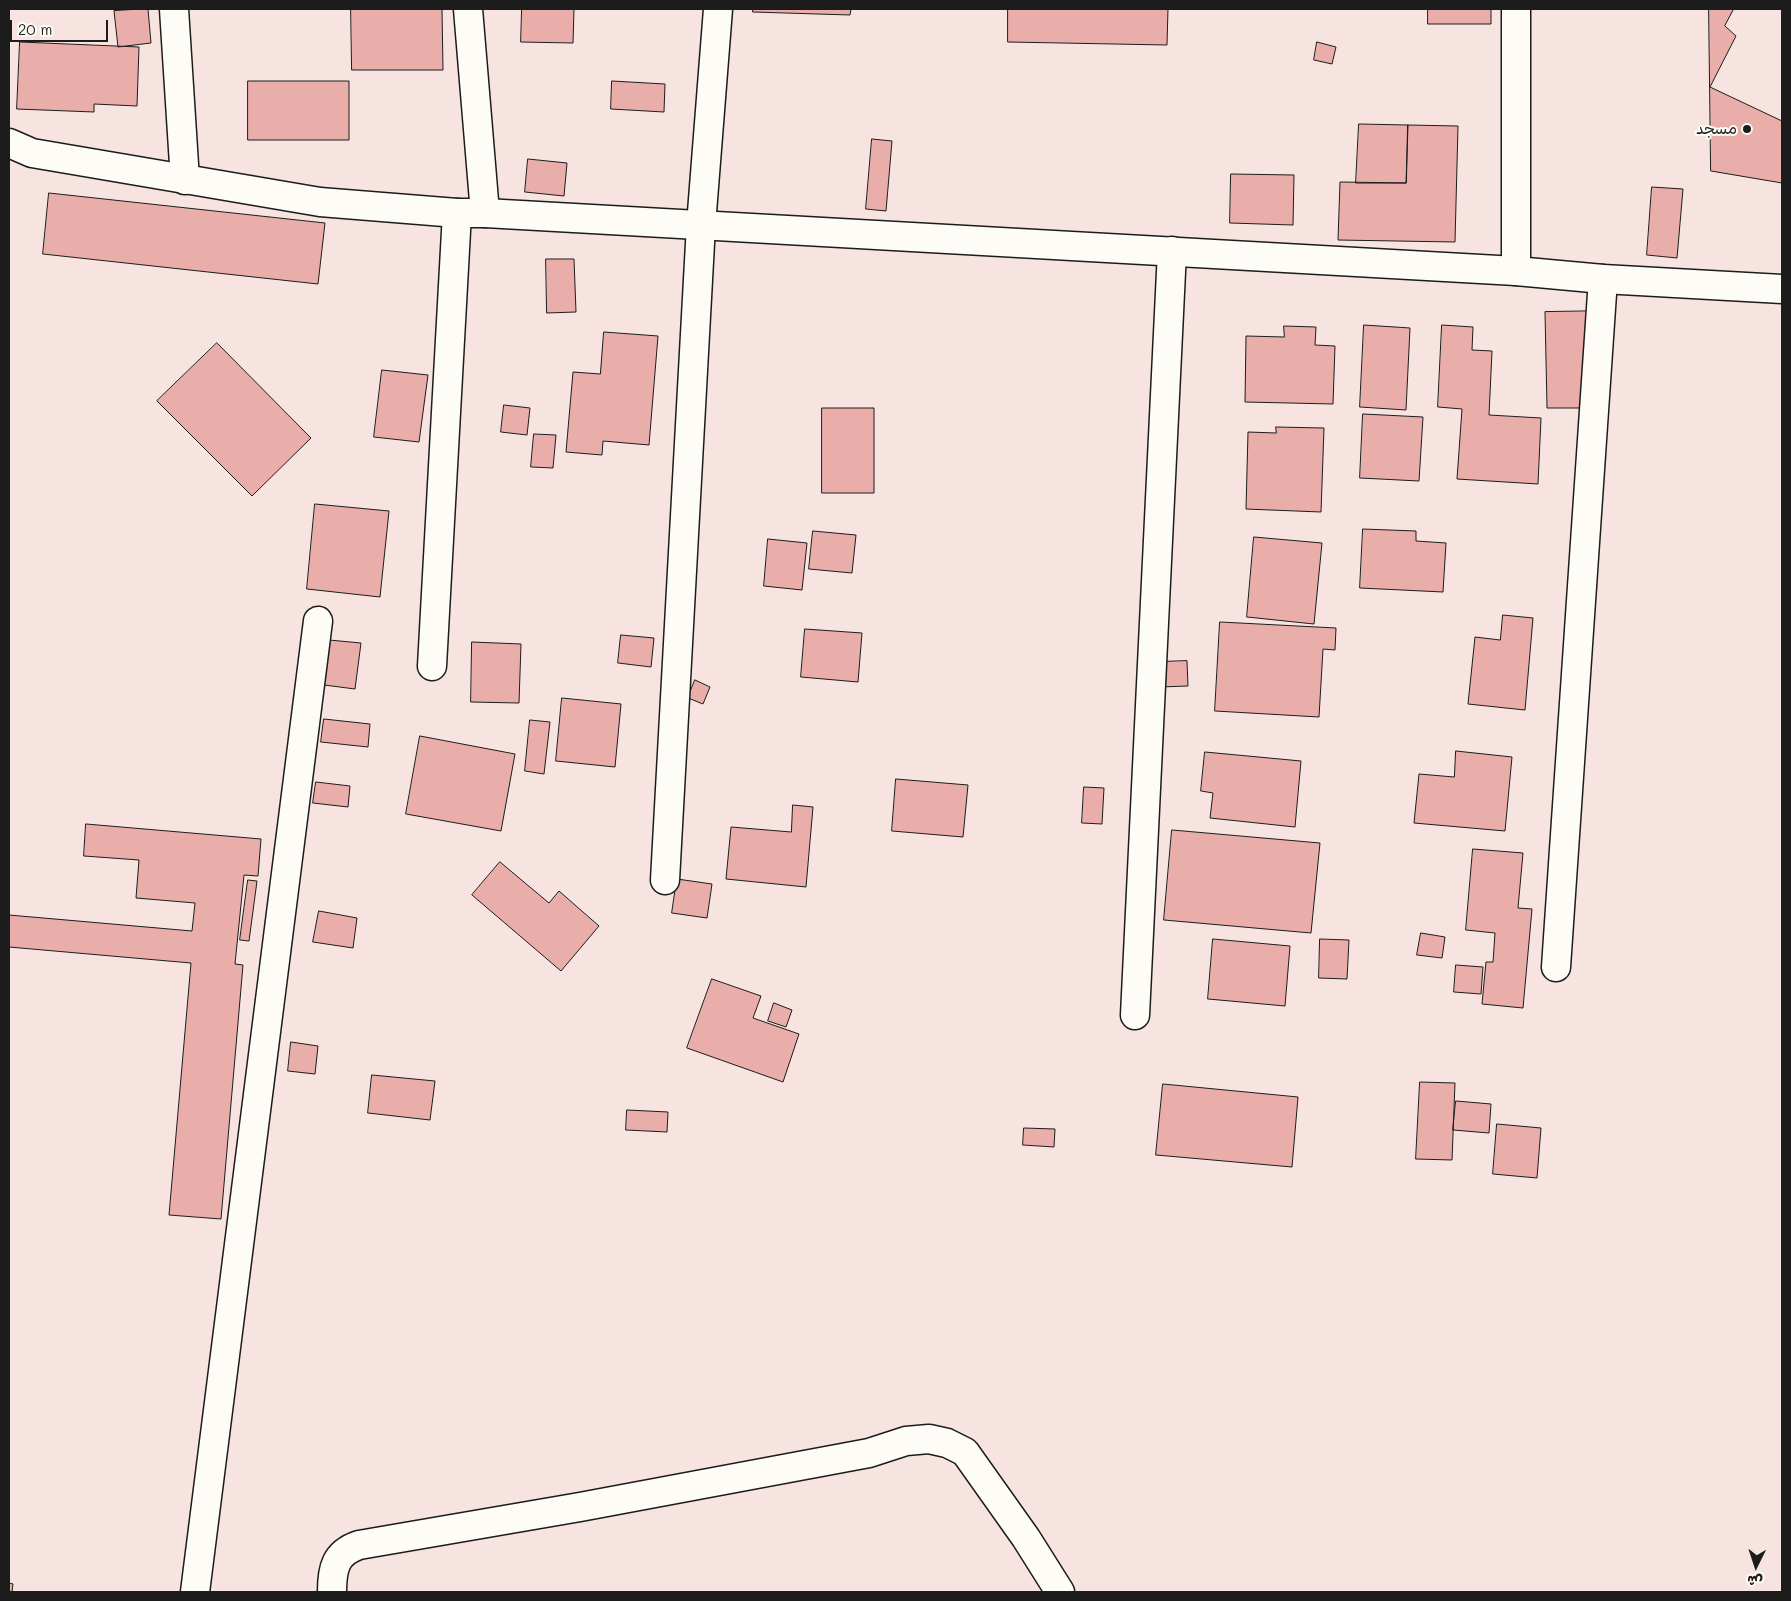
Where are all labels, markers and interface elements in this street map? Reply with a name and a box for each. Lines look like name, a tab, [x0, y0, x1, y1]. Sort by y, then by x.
scale bar	[12, 10, 110, 42]
text: 20 m	[18, 19, 52, 39]
place label: مسجد	[1696, 119, 1737, 139]
marker: مسجد	[1741, 123, 1753, 135]
north arrow	[1731, 1541, 1781, 1591]
text: ش	[1747, 1571, 1763, 1591]

